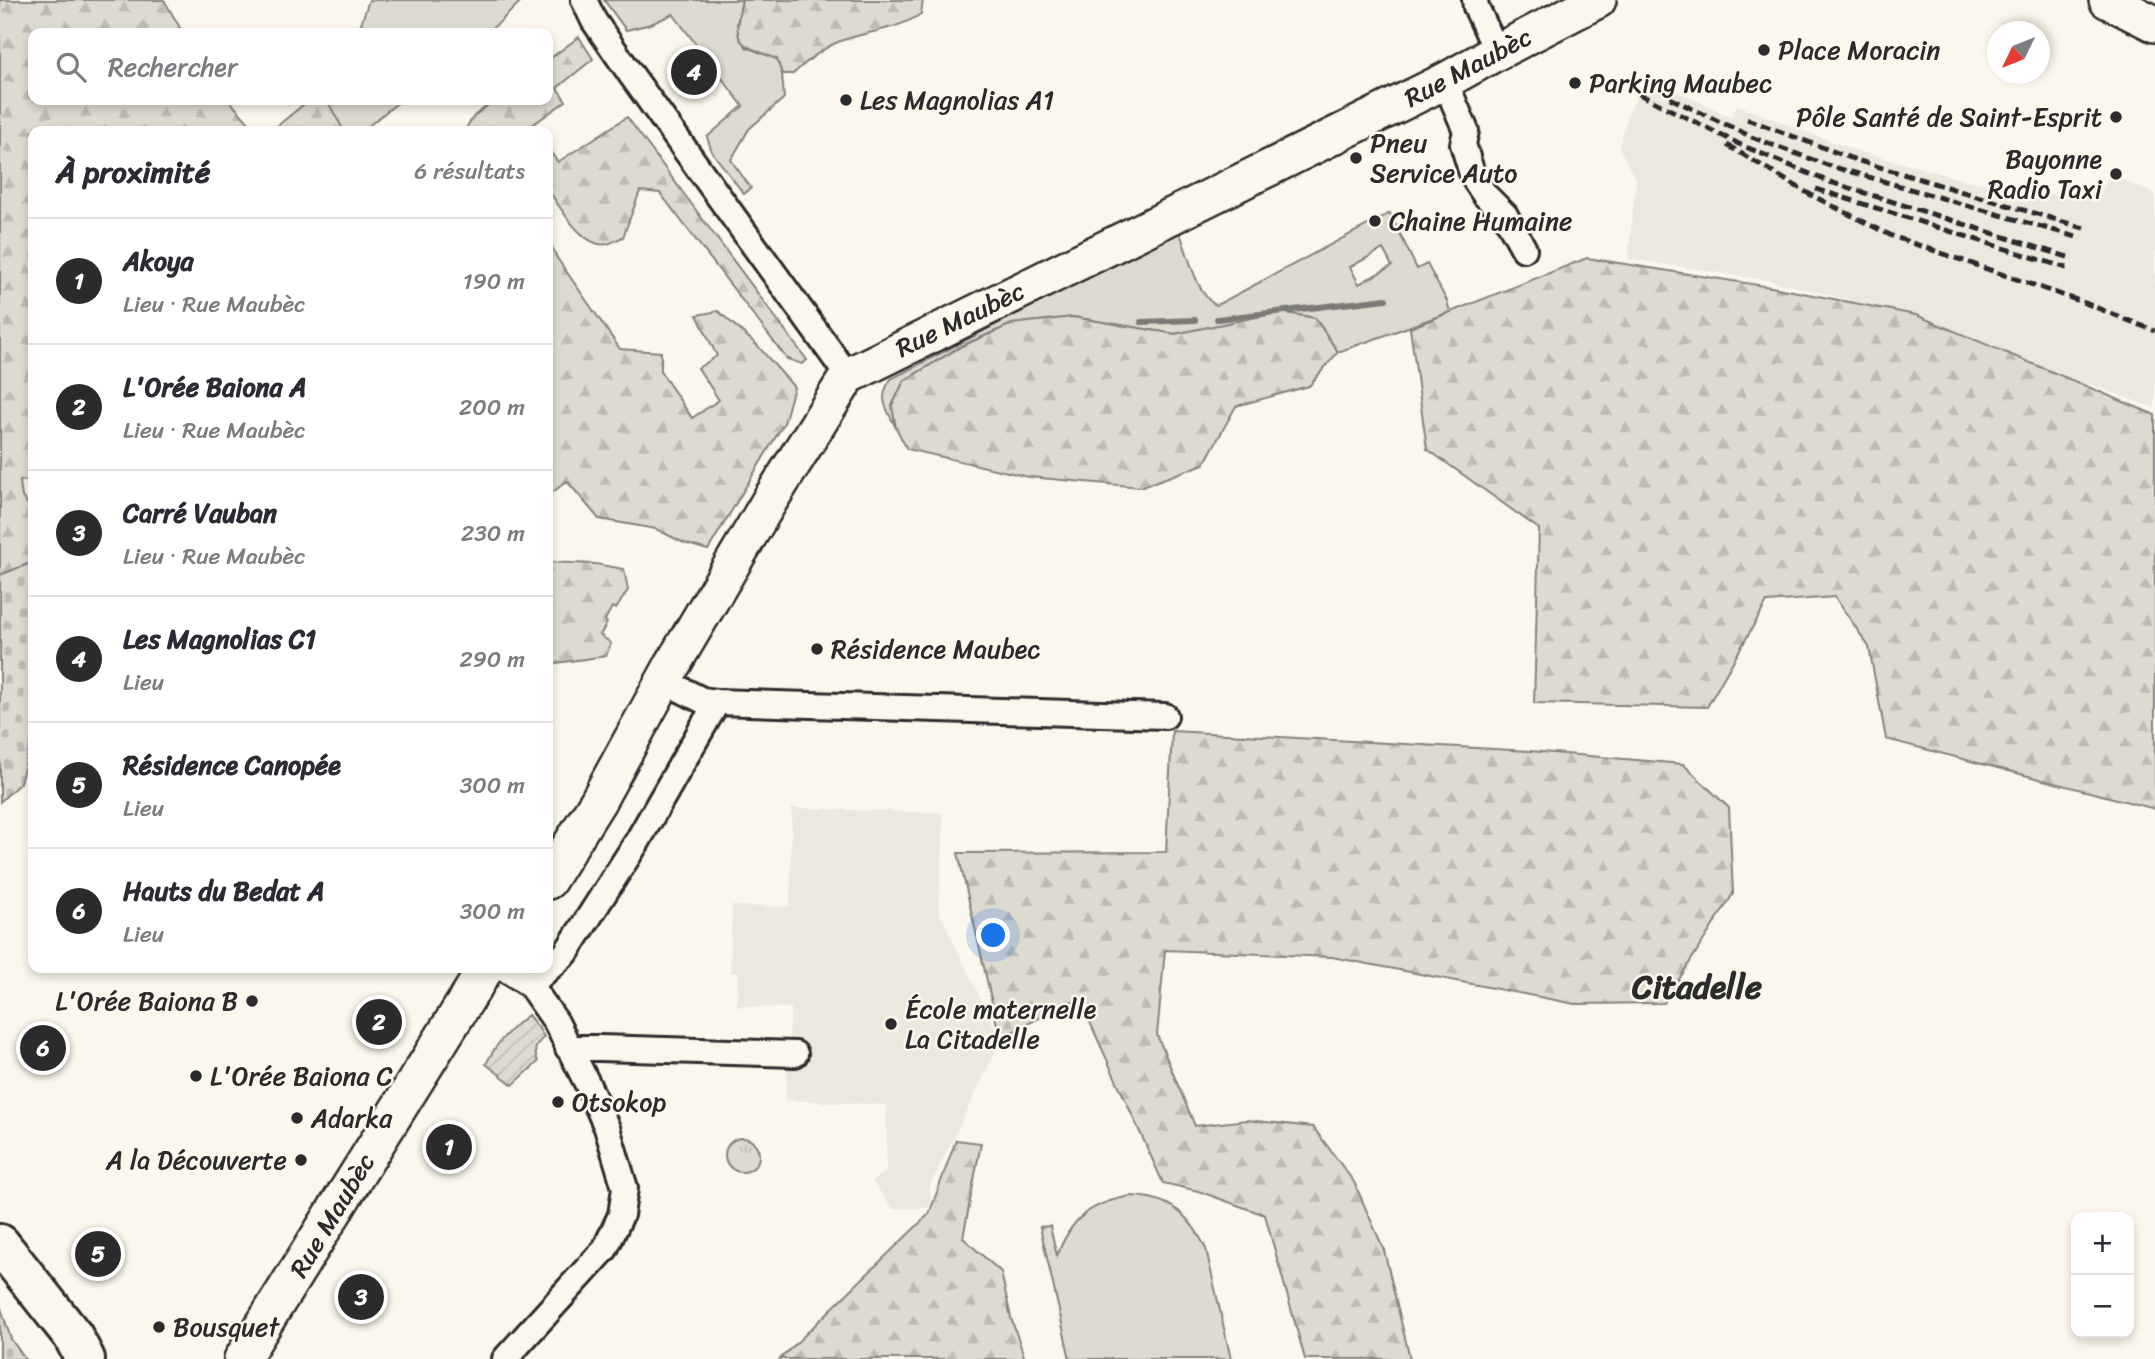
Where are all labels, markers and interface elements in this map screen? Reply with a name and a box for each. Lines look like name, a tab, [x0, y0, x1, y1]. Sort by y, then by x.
street label: Rue Maubèc	[1396, 14, 1540, 120]
north arrow	[1987, 21, 2050, 84]
place label: Place Moracin	[1778, 27, 1940, 73]
search box	[28, 28, 553, 105]
marker: Place Moracin	[1756, 42, 1772, 58]
text: Rechercher	[108, 44, 238, 90]
pin: 4	[671, 46, 717, 98]
icon: search	[52, 48, 90, 86]
place label: Parking Maubec	[1589, 60, 1772, 106]
marker: Parking Maubec	[1567, 75, 1583, 91]
place label: Les Magnolias A1	[860, 77, 1054, 123]
marker: Les Magnolias A1	[838, 92, 854, 108]
place label: Pôle Santé de Saint-Esprit	[1796, 94, 2102, 140]
marker: Pôle Santé de Saint-Esprit	[2108, 109, 2124, 125]
place label: Pneu Service Auto	[1370, 120, 1517, 196]
place label: Bayonne Radio Taxi	[1988, 136, 2103, 212]
text: À proximité	[56, 145, 210, 199]
marker: Pneu Service Auto	[1348, 150, 1364, 166]
text: 6 résultats	[414, 151, 525, 192]
marker: Bayonne Radio Taxi	[2108, 166, 2124, 182]
place label: Chaine Humaine	[1389, 198, 1572, 244]
marker: Chaine Humaine	[1367, 213, 1383, 229]
text: Akoya	[123, 238, 194, 284]
text: 1	[74, 261, 84, 302]
text: 190 m	[463, 261, 525, 302]
street label: Rue Maubèc	[887, 268, 1033, 370]
text: Lieu · Rue Maubèc	[123, 284, 306, 325]
text: L'Orée Baiona A	[123, 364, 306, 410]
text: 2	[72, 387, 86, 428]
text: 200 m	[459, 387, 525, 428]
text: Lieu · Rue Maubèc	[123, 410, 306, 451]
text: Carré Vauban	[123, 490, 277, 536]
text: 3	[73, 513, 85, 554]
text: 230 m	[461, 513, 525, 554]
text: Lieu · Rue Maubèc	[123, 536, 306, 577]
text: Les Magnolias C1	[123, 616, 316, 662]
place label: Résidence Maubec	[831, 626, 1040, 672]
text: 4	[72, 639, 86, 680]
text: 290 m	[459, 639, 525, 680]
marker: Résidence Maubec	[809, 641, 825, 657]
text: Lieu	[123, 662, 164, 703]
text: Résidence Canopée	[123, 742, 341, 788]
text: 5	[72, 765, 86, 806]
text: 300 m	[460, 765, 525, 806]
text: Lieu	[123, 788, 164, 829]
text: Hauts du Bedat A	[123, 868, 325, 914]
text: 6	[72, 891, 86, 932]
text: 300 m	[460, 891, 525, 932]
text: Lieu	[123, 914, 164, 955]
your location	[976, 918, 1010, 952]
district label: Citadelle	[1631, 958, 1762, 1016]
place label: L'Orée Baiona B	[55, 978, 238, 1024]
place label: École maternelle La Citadelle	[905, 986, 1097, 1062]
marker: L'Orée Baiona B	[244, 993, 260, 1009]
pin: 2	[356, 996, 402, 1048]
marker: École maternelle La Citadelle	[883, 1016, 899, 1032]
pin: 6	[20, 1022, 66, 1074]
place label: L'Orée Baiona C	[210, 1053, 393, 1099]
marker: L'Orée Baiona C	[188, 1068, 204, 1084]
place label: Otsokop	[572, 1079, 666, 1125]
marker: Otsokop	[550, 1094, 566, 1110]
place label: Adarka	[310, 1095, 393, 1141]
marker: Adarka	[289, 1110, 305, 1126]
pin: 1	[426, 1121, 472, 1173]
place label: A la Découverte	[105, 1137, 287, 1183]
street label: Rue Maubèc	[276, 1143, 388, 1287]
marker: A la Découverte	[293, 1152, 309, 1168]
map controls	[2071, 1212, 2134, 1338]
button: +	[2071, 1212, 2134, 1275]
pin: 5	[75, 1228, 121, 1280]
pin: 3	[338, 1271, 384, 1323]
button: −	[2071, 1275, 2134, 1338]
place label: Bousquet	[173, 1304, 280, 1350]
marker: Bousquet	[151, 1319, 167, 1335]

